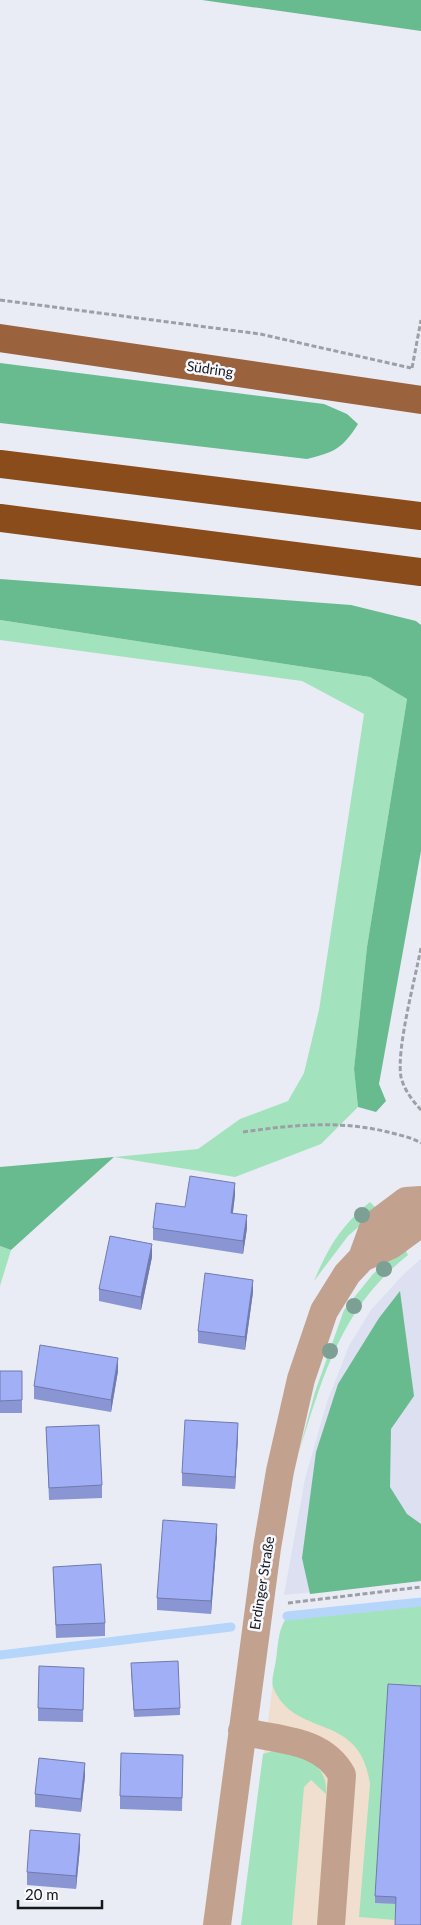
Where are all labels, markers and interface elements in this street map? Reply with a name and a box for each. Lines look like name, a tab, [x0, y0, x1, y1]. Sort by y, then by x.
street label: Südring	[186, 357, 234, 380]
street label: Erdinger Straße	[246, 1535, 277, 1631]
scale bar	[18, 1878, 101, 1910]
text: 20 m	[25, 1885, 59, 1903]

